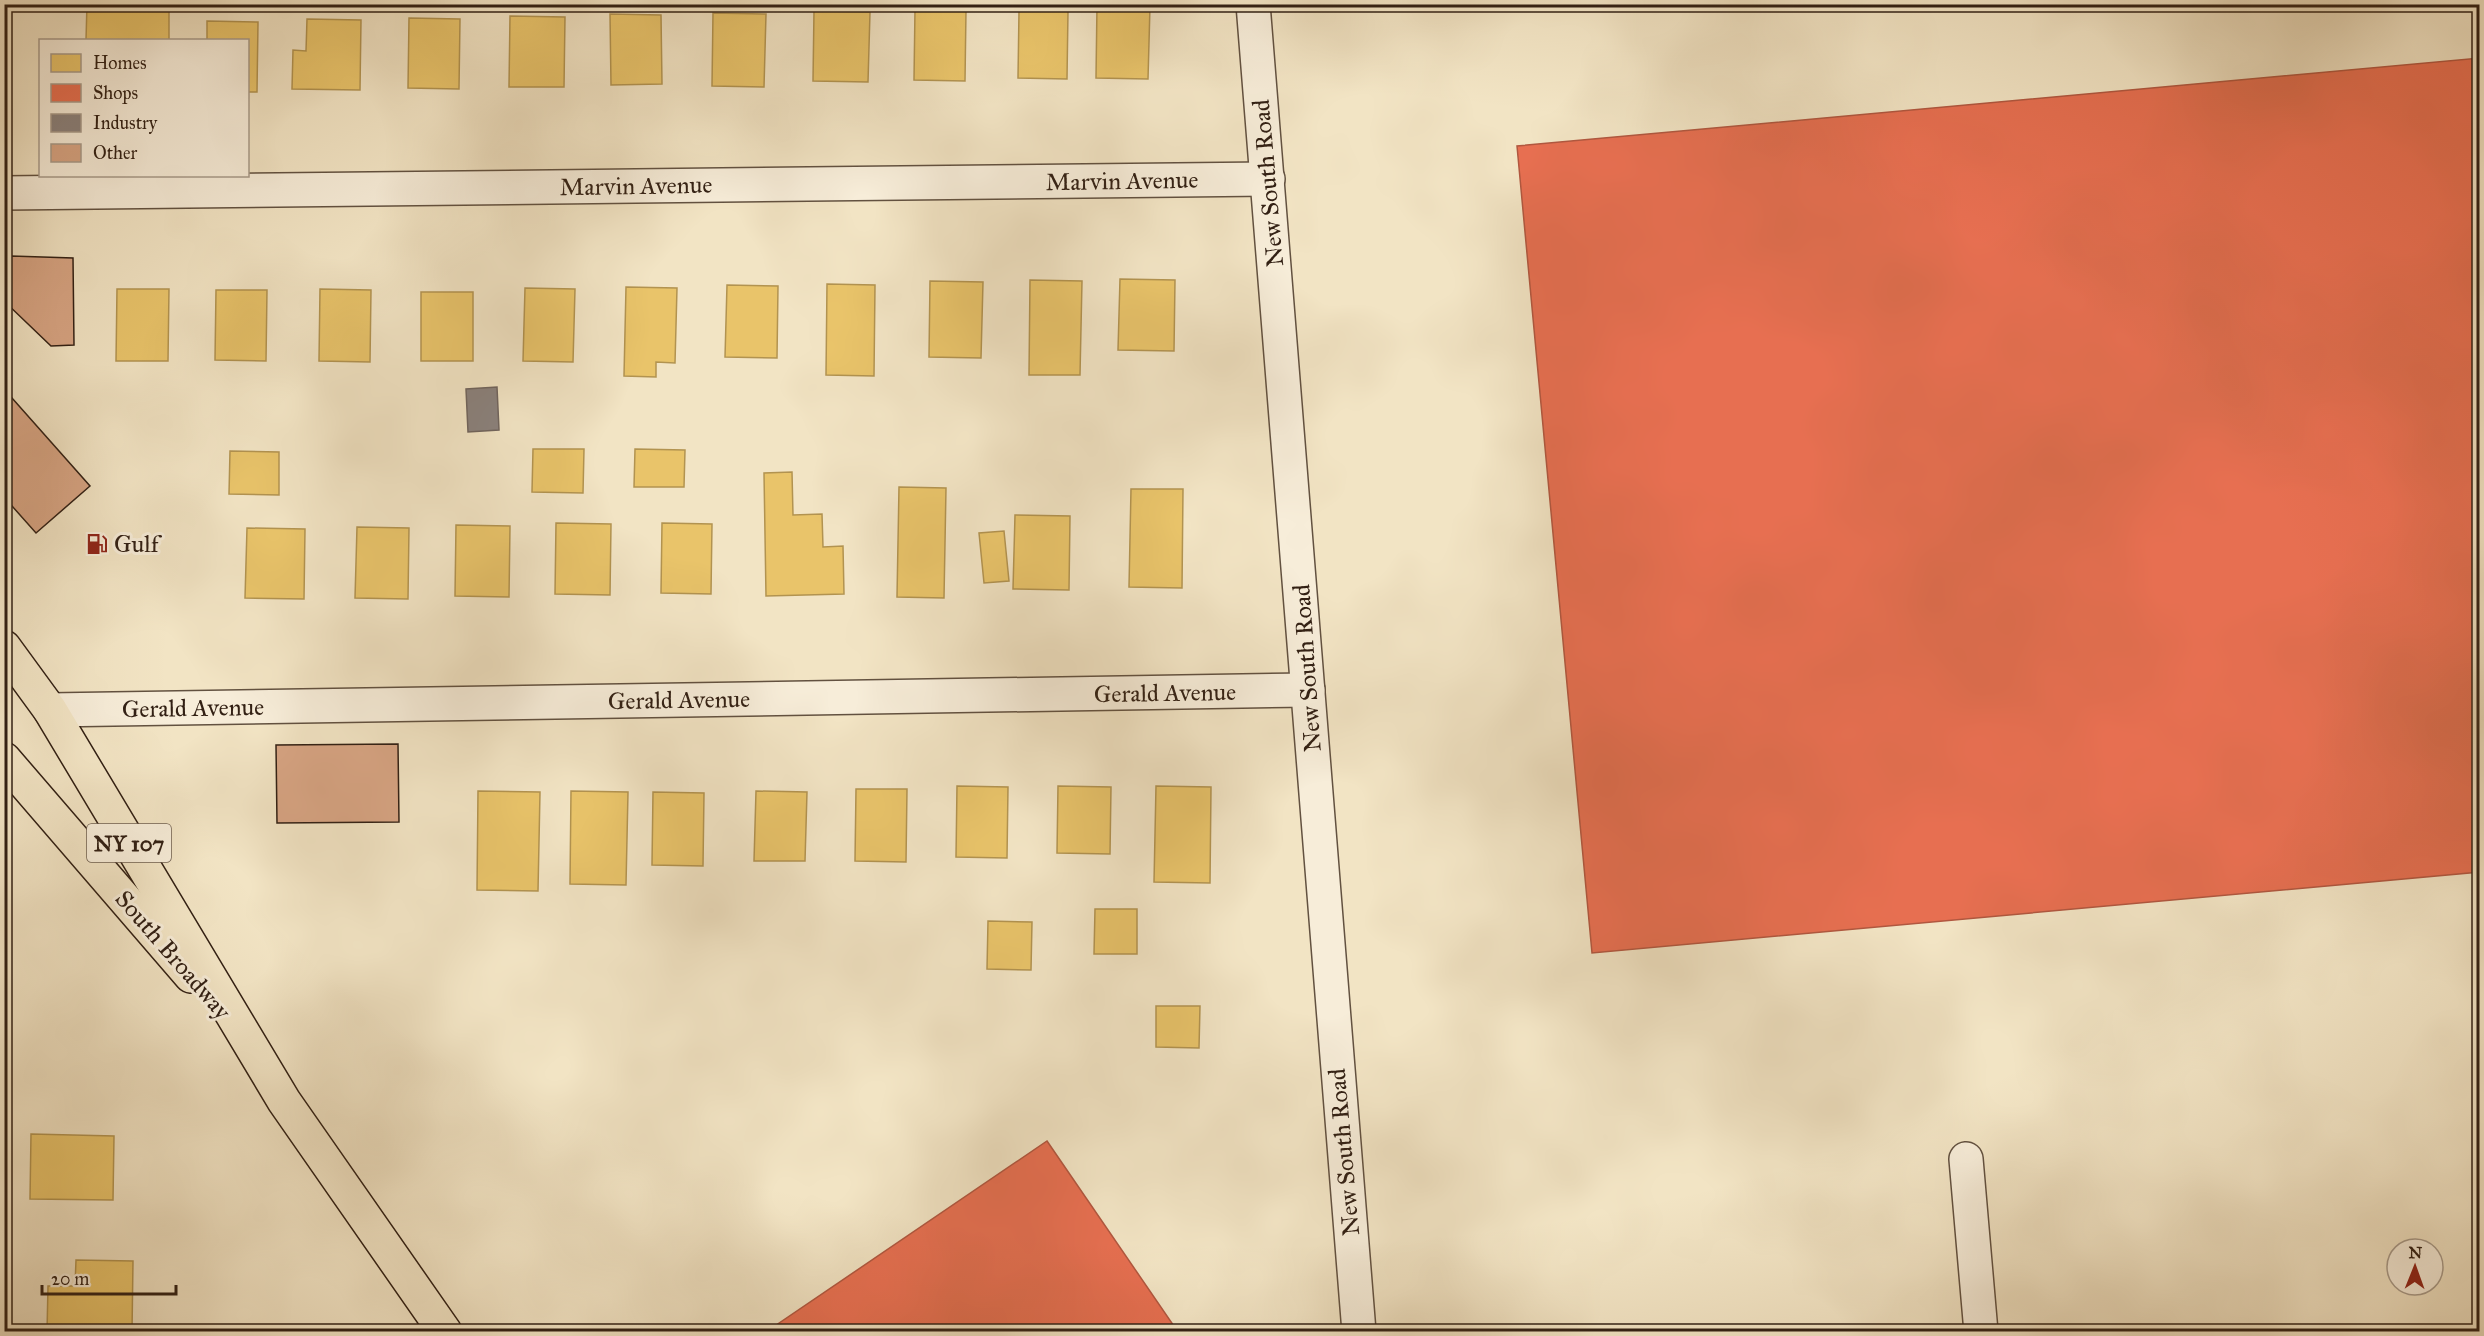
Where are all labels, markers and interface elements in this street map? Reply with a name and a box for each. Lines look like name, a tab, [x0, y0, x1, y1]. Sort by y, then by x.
legend	[39, 39, 249, 177]
text: Homes	[93, 52, 147, 74]
text: Shops	[93, 82, 138, 104]
street label: New South Road	[1246, 98, 1290, 268]
text: Industry	[93, 112, 158, 134]
text: Other	[93, 142, 138, 164]
street label: Marvin Avenue	[1045, 165, 1199, 197]
street label: Marvin Avenue	[559, 170, 713, 202]
place label: Gulf	[114, 529, 163, 559]
fuel station icon: Gulf	[85, 532, 109, 556]
street label: New South Road	[1286, 583, 1328, 753]
street label: Gerald Avenue	[1094, 677, 1236, 709]
street label: Gerald Avenue	[608, 684, 750, 716]
street label: Gerald Avenue	[122, 692, 264, 724]
road number: NY 107	[87, 824, 171, 862]
street label: South Broadway	[109, 884, 238, 1026]
street label: New South Road	[1322, 1067, 1366, 1237]
north arrow	[2385, 1237, 2445, 1297]
text: N	[2408, 1243, 2423, 1262]
scale bar	[42, 1258, 176, 1296]
text: 20 m	[51, 1268, 89, 1290]

